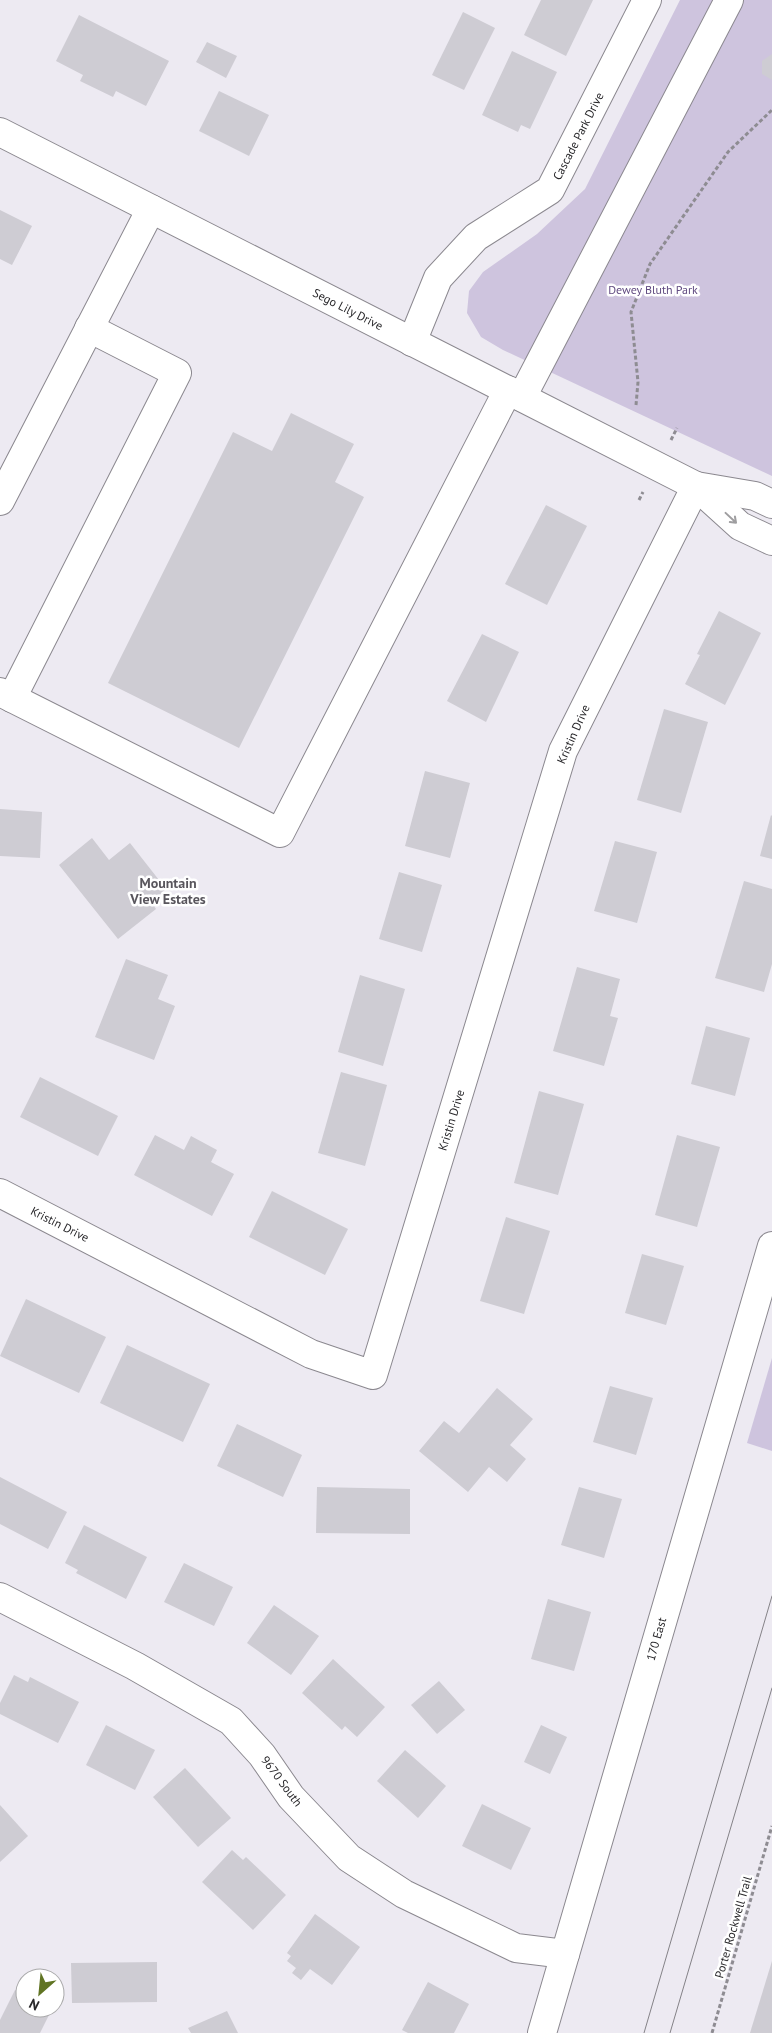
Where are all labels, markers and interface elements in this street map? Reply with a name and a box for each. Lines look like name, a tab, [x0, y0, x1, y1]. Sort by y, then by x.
street label: Cascade Park Drive	[549, 90, 607, 182]
park label: Dewey Bluth Park	[608, 282, 698, 297]
street label: Sego Lily Drive	[310, 285, 386, 333]
one-way arrow	[725, 512, 738, 524]
street label: Kristin Drive	[553, 702, 593, 766]
district label: Mountain View Estates	[129, 874, 206, 908]
street label: Kristin Drive	[435, 1088, 467, 1152]
street label: Kristin Drive	[28, 1203, 92, 1245]
street label: 170 East	[643, 1616, 669, 1662]
street label: 9670 South	[258, 1753, 306, 1809]
street label: Porter Rockwell Trail	[711, 1874, 755, 1980]
north arrow	[15, 1968, 65, 2018]
text: N	[26, 1994, 42, 2015]

